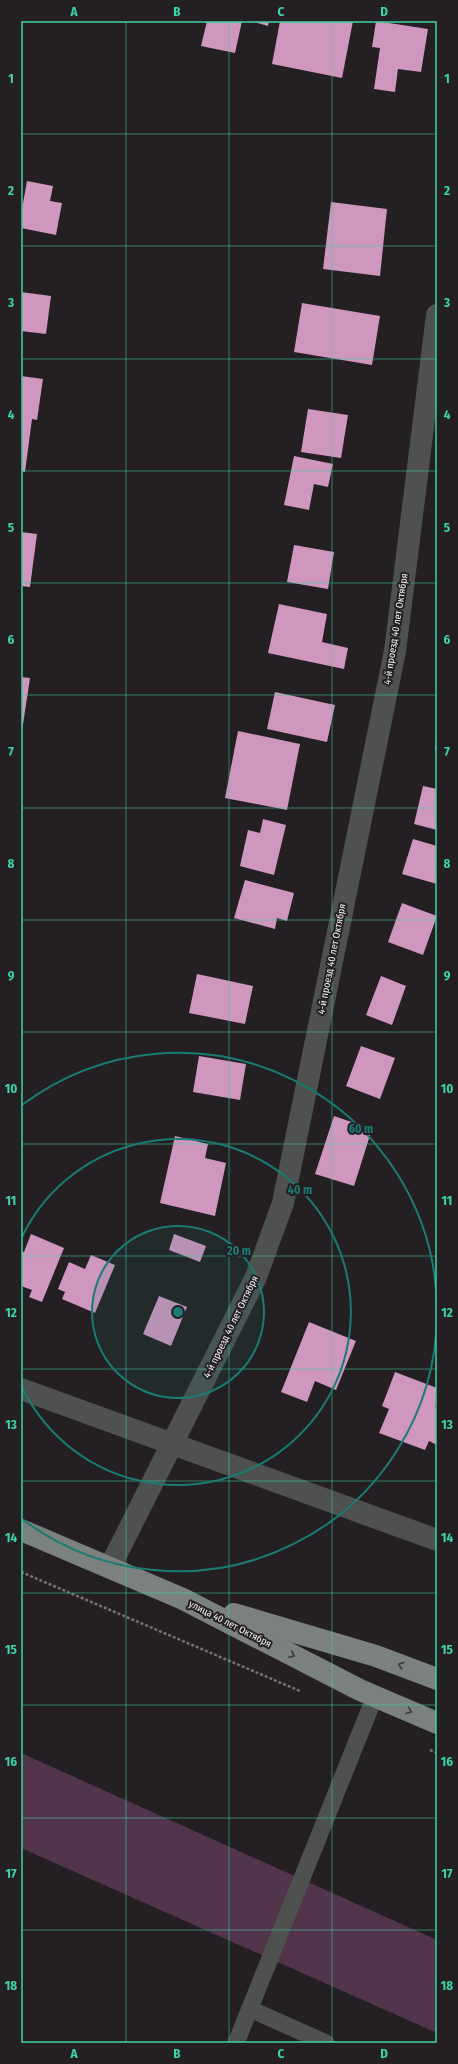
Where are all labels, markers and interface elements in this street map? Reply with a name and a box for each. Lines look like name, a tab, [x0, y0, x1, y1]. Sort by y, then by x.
text: A	[69, 4, 78, 19]
text: B	[173, 4, 181, 19]
text: C	[278, 4, 285, 19]
text: D	[380, 4, 388, 19]
text: 1	[8, 71, 14, 86]
text: 1	[444, 71, 450, 86]
text: 2	[7, 183, 14, 198]
text: 2	[443, 183, 450, 198]
text: 3	[7, 295, 14, 310]
text: 3	[443, 295, 450, 310]
text: 4	[8, 407, 15, 422]
text: 4	[444, 407, 451, 422]
text: 5	[8, 520, 14, 535]
text: 5	[444, 520, 450, 535]
street label: 4-й проезд 40 лет Октября	[381, 573, 411, 685]
text: 6	[8, 632, 15, 647]
text: 6	[444, 632, 451, 647]
text: 7	[8, 744, 14, 759]
text: 7	[444, 744, 450, 759]
text: 8	[8, 856, 15, 871]
text: 8	[444, 856, 451, 871]
street label: 4-й проезд 40 лет Октября	[315, 903, 349, 1015]
text: 9	[8, 968, 15, 983]
text: 9	[444, 968, 451, 983]
text: 10	[5, 1081, 17, 1096]
text: 10	[441, 1081, 453, 1096]
text: 60 m	[349, 1122, 373, 1136]
text: 40 m	[288, 1183, 312, 1197]
text: 11	[6, 1193, 16, 1208]
text: 11	[442, 1193, 452, 1208]
text: 20 m	[226, 1244, 251, 1258]
street label: 4-й проезд 40 лет Октября	[201, 1274, 261, 1380]
text: 12	[5, 1305, 17, 1320]
centre of rings	[171, 1305, 185, 1319]
text: 12	[441, 1305, 453, 1320]
text: 13	[5, 1417, 17, 1432]
text: 13	[441, 1417, 453, 1432]
text: 14	[5, 1530, 17, 1545]
text: 14	[441, 1530, 453, 1545]
street label: улица 40 лет Октября	[187, 1598, 273, 1650]
text: 15	[5, 1642, 17, 1657]
text: 15	[441, 1642, 453, 1657]
one-way arrow	[288, 1650, 295, 1658]
one-way arrow	[397, 1662, 404, 1670]
one-way arrow	[405, 1706, 413, 1714]
text: 16	[5, 1754, 17, 1769]
text: 16	[441, 1754, 453, 1769]
text: 17	[5, 1866, 17, 1881]
text: 17	[441, 1866, 453, 1881]
text: 18	[5, 1978, 17, 1993]
text: 18	[441, 1978, 453, 1993]
text: A	[69, 2046, 78, 2061]
text: B	[173, 2046, 181, 2061]
text: C	[278, 2046, 285, 2061]
text: D	[380, 2046, 388, 2061]

